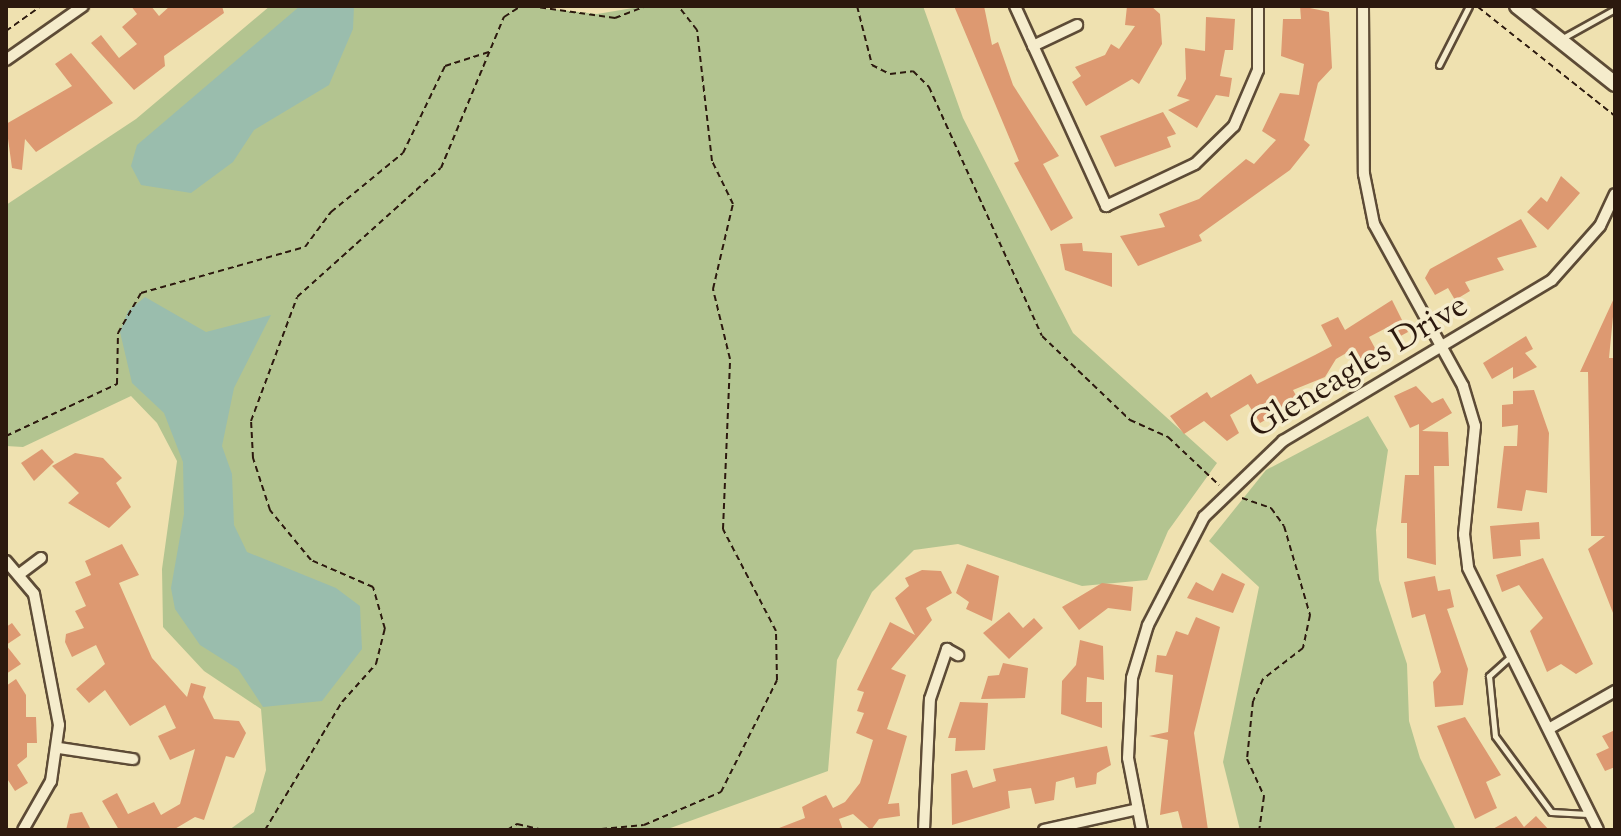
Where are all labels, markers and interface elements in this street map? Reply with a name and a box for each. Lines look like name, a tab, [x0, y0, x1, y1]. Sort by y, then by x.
street label: Gleneagles Drive	[1242, 286, 1476, 448]

